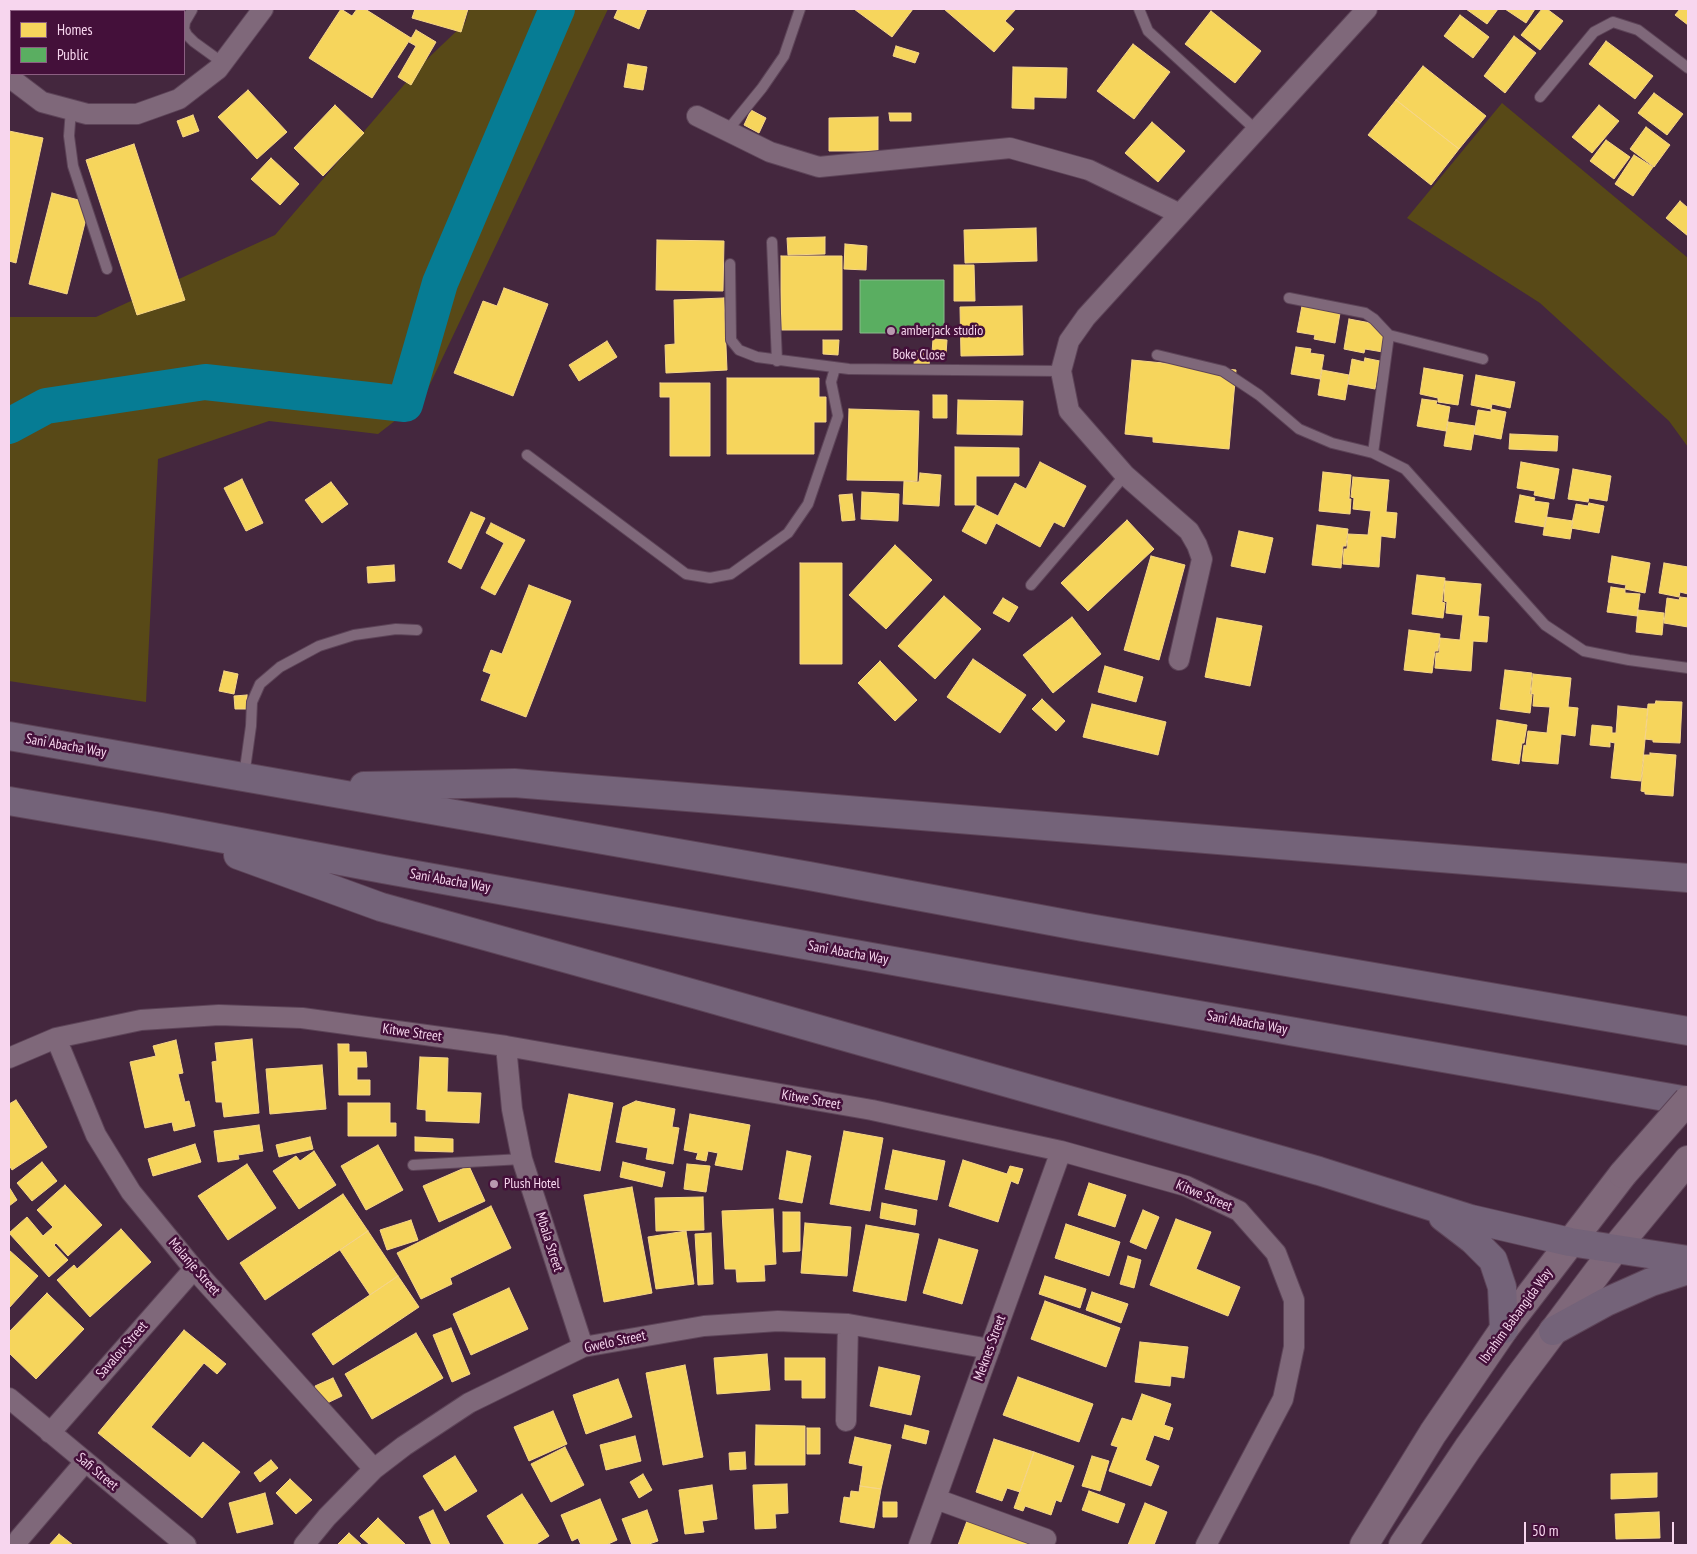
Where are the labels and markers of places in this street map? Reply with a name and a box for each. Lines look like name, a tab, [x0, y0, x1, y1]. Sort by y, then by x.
place label: amberjack studio	[901, 323, 983, 339]
marker: amberjack studio	[885, 325, 897, 337]
place label: Plush Hotel	[504, 1176, 560, 1192]
marker: Plush Hotel	[488, 1178, 500, 1190]

